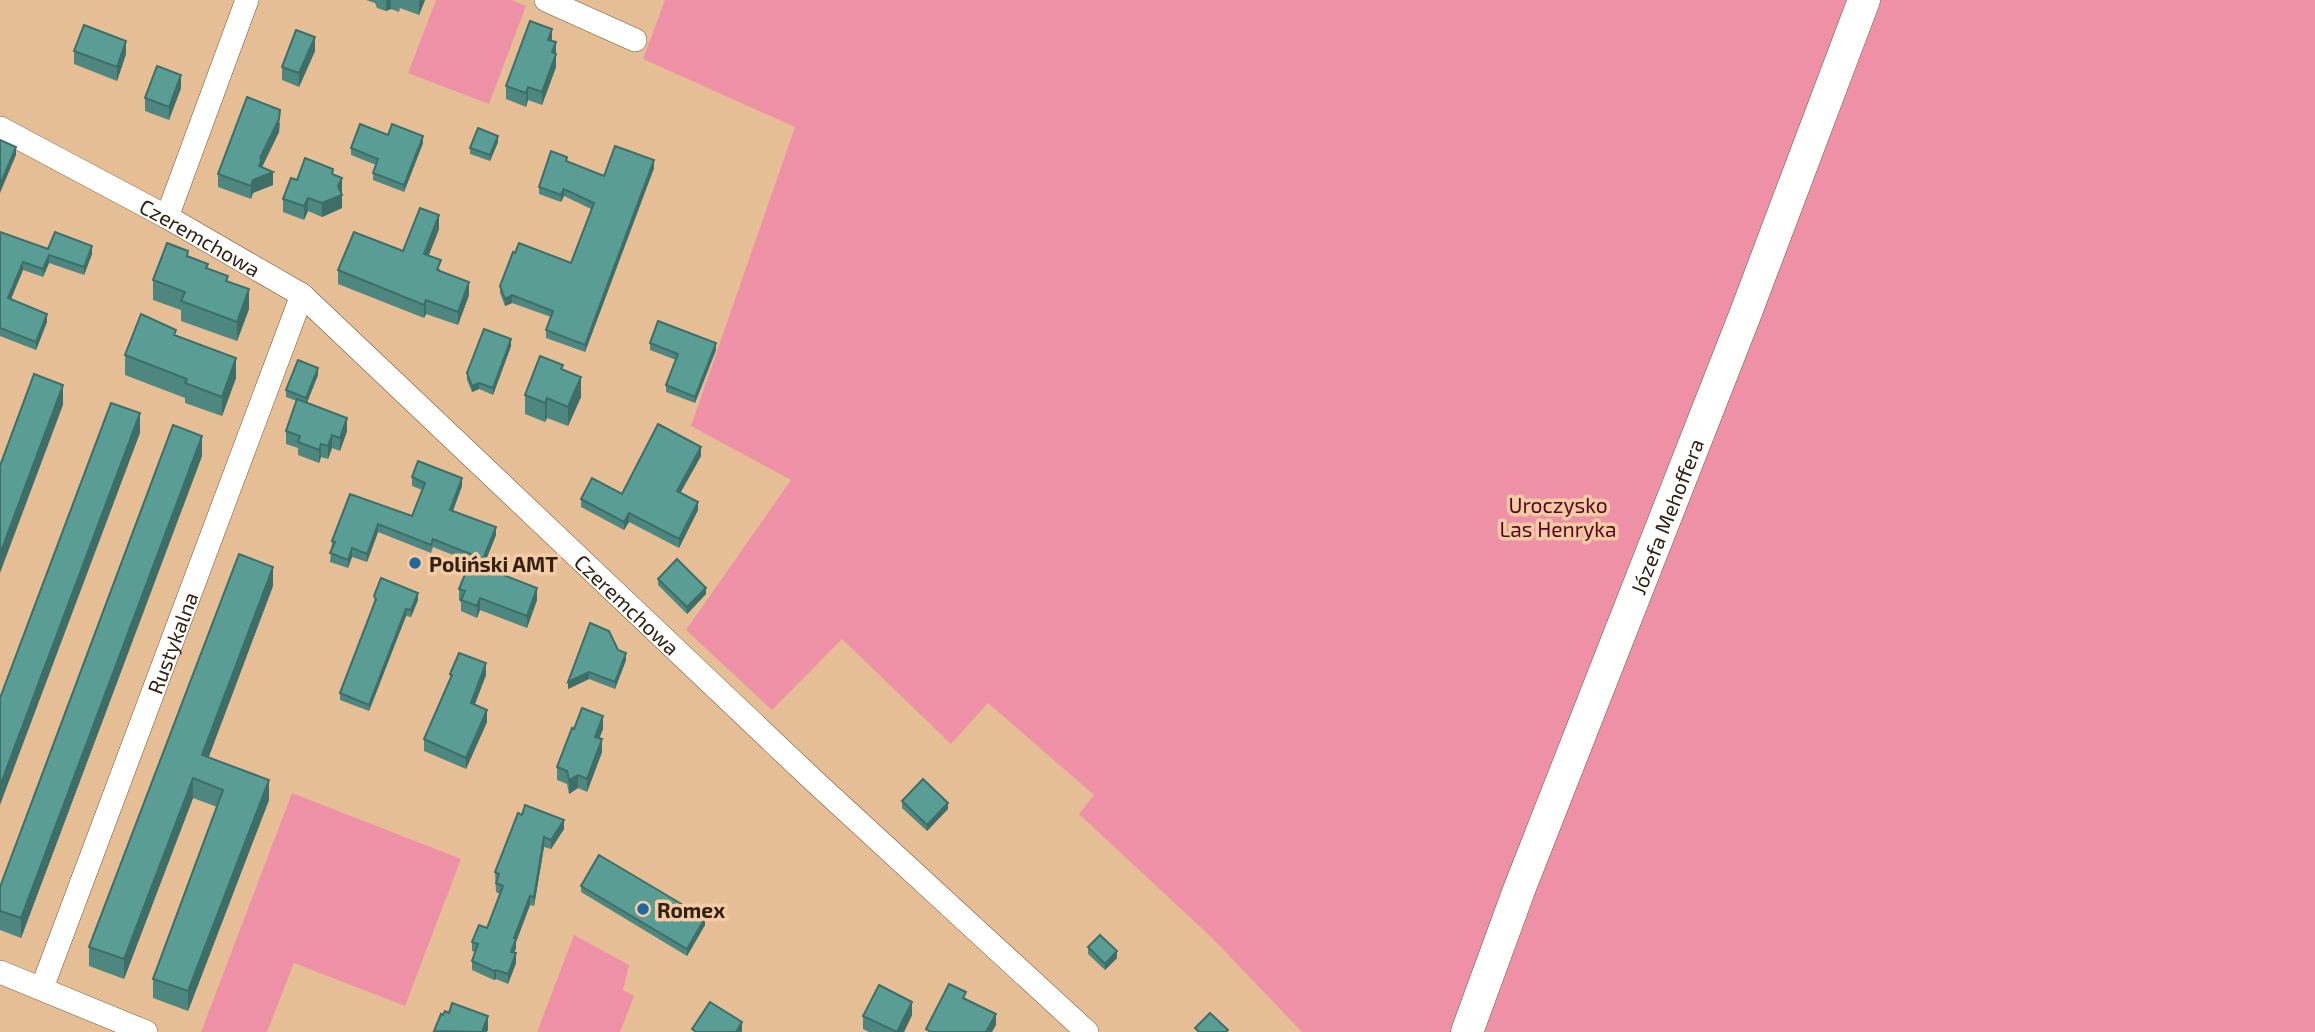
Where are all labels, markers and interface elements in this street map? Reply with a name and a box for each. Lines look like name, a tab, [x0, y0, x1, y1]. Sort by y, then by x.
street label: Czeremchowa	[136, 192, 265, 281]
street label: Józefa Mehoffera	[1624, 435, 1708, 597]
park label: Uroczysko Las Henryka	[1500, 492, 1616, 541]
street label: Czeremchowa	[570, 548, 685, 659]
place label: Poliński AMT	[429, 551, 558, 576]
marker: Poliński AMT	[407, 555, 423, 571]
street label: Rustykalna	[141, 588, 202, 697]
place label: Romex	[657, 897, 725, 922]
marker: Romex	[635, 901, 651, 917]

